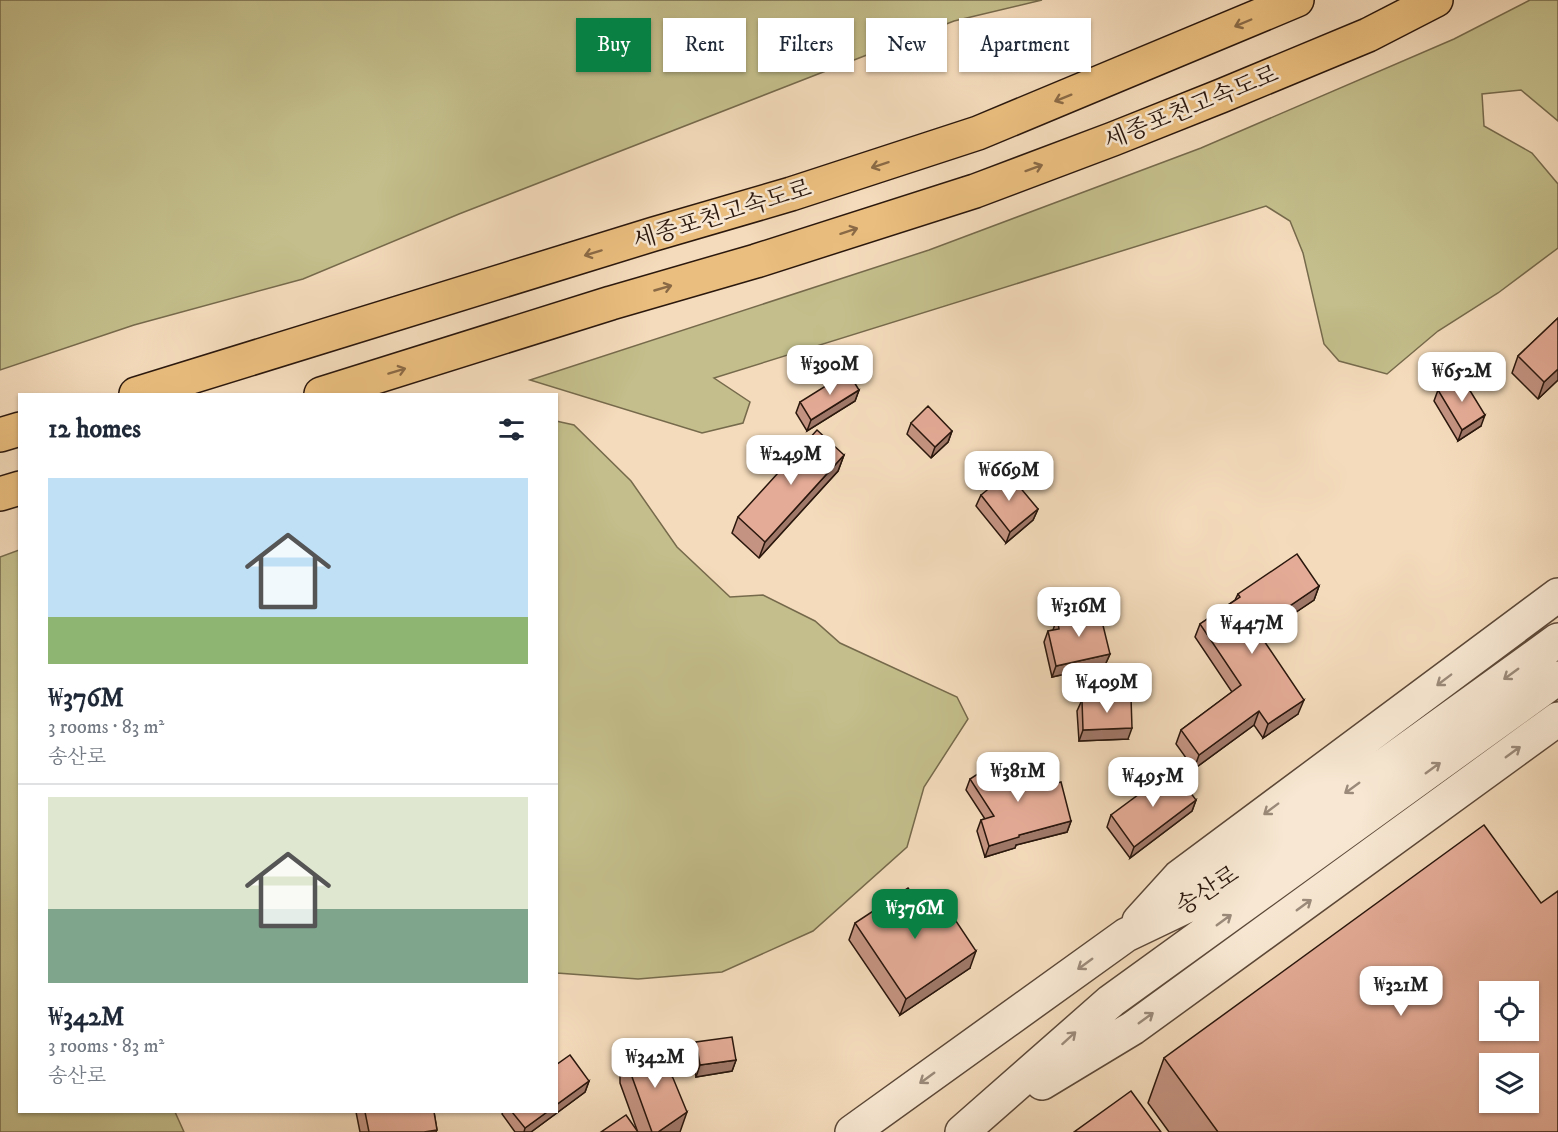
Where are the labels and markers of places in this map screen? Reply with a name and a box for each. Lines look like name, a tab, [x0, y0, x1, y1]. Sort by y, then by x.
pin: ₩390M	[788, 345, 872, 396]
pin: ₩652M	[1420, 352, 1504, 403]
pin: ₩249M	[749, 435, 833, 486]
pin: ₩669M	[967, 451, 1051, 502]
pin: ₩316M	[1037, 587, 1121, 638]
pin: ₩447M	[1210, 604, 1294, 655]
pin: ₩409M	[1065, 663, 1149, 714]
pin: ₩381M	[976, 752, 1060, 803]
pin: ₩495M	[1111, 757, 1195, 808]
pin: ₩376M	[873, 889, 957, 940]
pin: ₩321M	[1359, 966, 1443, 1017]
pin: ₩342M	[613, 1038, 697, 1089]

